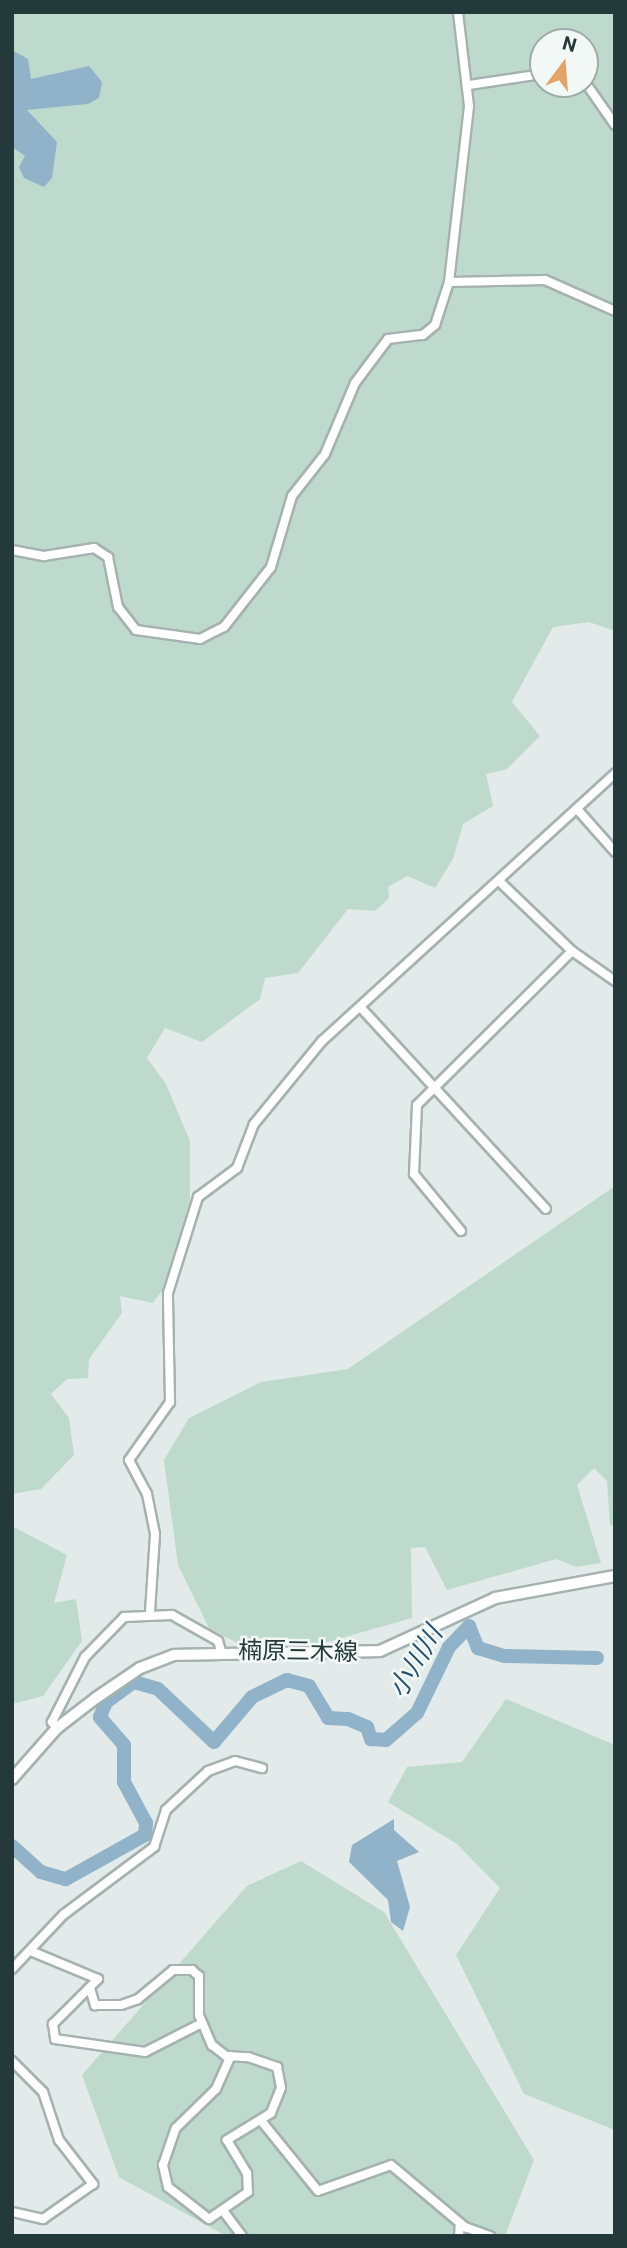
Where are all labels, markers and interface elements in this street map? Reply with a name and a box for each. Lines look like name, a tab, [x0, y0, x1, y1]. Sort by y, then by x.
north arrow	[529, 28, 599, 98]
text: N	[560, 31, 579, 57]
water label: 小川川	[383, 1621, 449, 1703]
street label: 楠原三木線	[238, 1637, 358, 1667]

